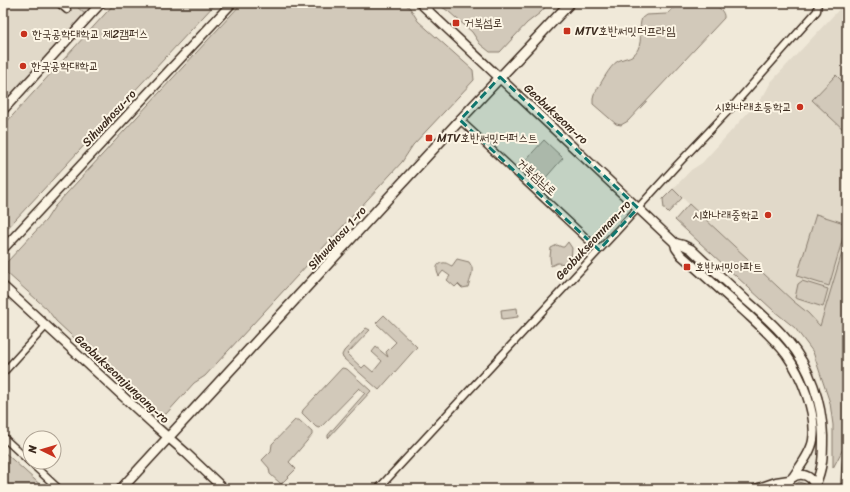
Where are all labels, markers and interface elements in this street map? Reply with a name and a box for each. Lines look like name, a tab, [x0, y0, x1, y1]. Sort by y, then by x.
place label: 거북섬로	[464, 12, 503, 34]
marker: 거북섬로	[451, 18, 461, 28]
place label: MTV호반써밋더프라임	[575, 20, 676, 42]
place label: 한국공학대학교 제2캠퍼스	[32, 23, 148, 45]
marker: MTV호반써밋더프라임	[562, 26, 572, 36]
marker: 한국공학대학교 제2캠퍼스	[19, 29, 29, 39]
place label: 한국공학대학교	[31, 55, 99, 77]
marker: 한국공학대학교	[18, 61, 28, 71]
street label: Geobukseom-ro	[519, 78, 594, 150]
street label: Sihwahosu-ro	[76, 84, 142, 152]
place label: 시화나래초등학교	[715, 96, 792, 118]
marker: 시화나래초등학교	[795, 102, 805, 112]
place label: MTV호반써밋더퍼스트	[437, 127, 538, 149]
marker: MTV호반써밋더퍼스트	[424, 133, 434, 143]
street label: 거북섬남로	[512, 152, 562, 202]
street label: Geobukseomnam-ro	[550, 195, 636, 285]
street label: Sihwahosu 1-ro	[302, 201, 372, 275]
place label: 시화나래중학교	[692, 204, 760, 226]
marker: 시화나래중학교	[763, 210, 773, 220]
place label: 호반써밋아파트	[695, 256, 763, 278]
marker: 호반써밋아파트	[682, 262, 692, 272]
street label: Geobukseomjungang-ro	[69, 329, 175, 429]
north arrow	[22, 430, 62, 470]
text: N	[23, 444, 42, 455]

